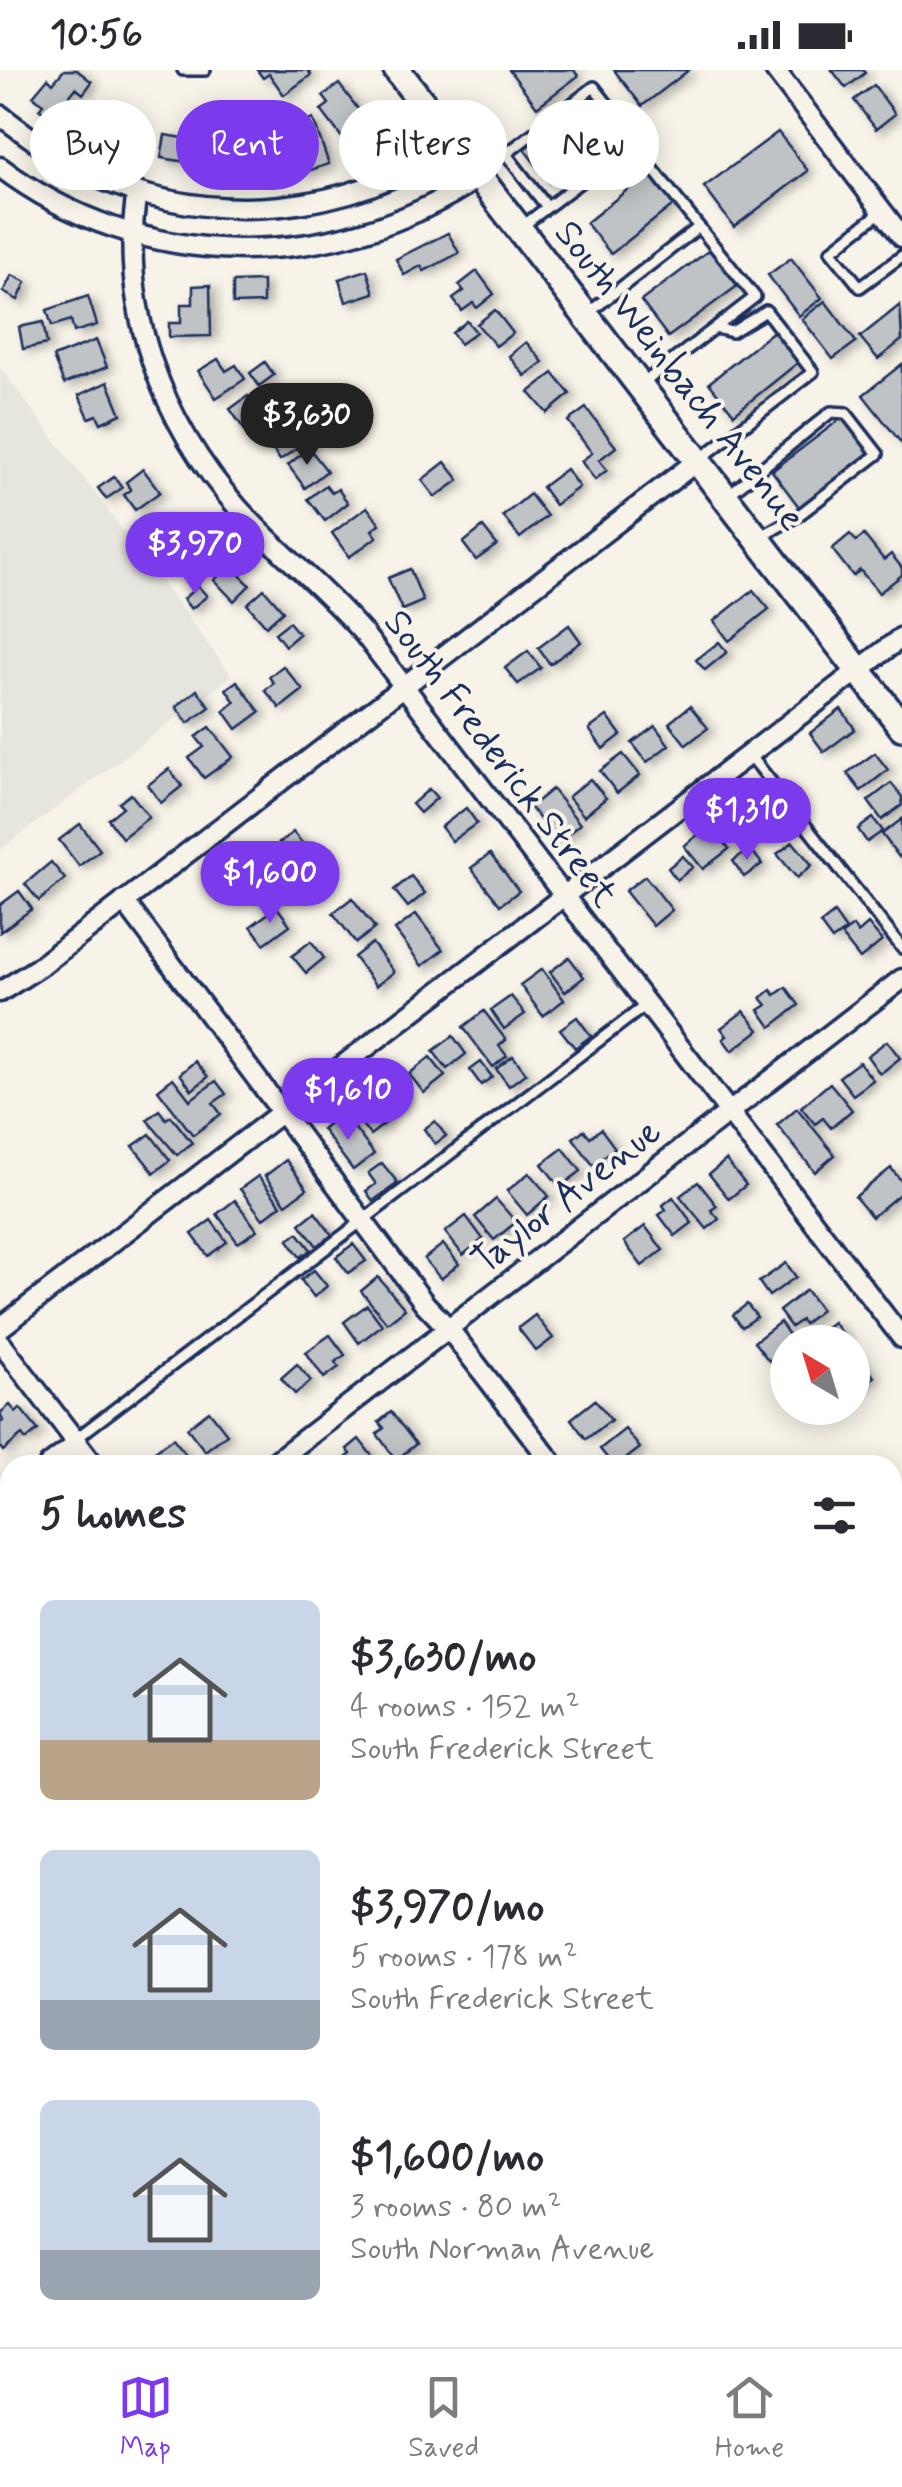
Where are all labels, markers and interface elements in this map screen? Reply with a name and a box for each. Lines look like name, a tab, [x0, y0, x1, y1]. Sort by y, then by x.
text: 10:56	[50, 11, 143, 60]
chip: Buy	[30, 100, 156, 190]
chip: Rent	[176, 100, 319, 190]
chip: Filters	[339, 100, 507, 190]
chip: New	[527, 100, 659, 190]
street label: South Weinbach Avenue	[542, 211, 816, 541]
pin: $3,630	[226, 383, 388, 468]
text: $3,630	[263, 394, 351, 436]
pin: $3,970	[114, 512, 276, 597]
text: $3,970	[147, 523, 243, 565]
street label: South Frederick Street	[372, 600, 628, 918]
pin: $1,310	[666, 778, 828, 863]
text: $1,310	[705, 789, 789, 831]
pin: $1,600	[189, 841, 351, 926]
text: $1,600	[223, 852, 317, 894]
pin: $1,610	[267, 1058, 429, 1143]
text: $1,610	[304, 1069, 392, 1111]
street label: Taylor Avenue	[462, 1108, 672, 1286]
north arrow	[770, 1325, 870, 1425]
map controls	[770, 1325, 870, 1425]
text: 5 homes	[40, 1488, 186, 1543]
icon: filters	[807, 1488, 862, 1543]
text: $3,630/mo	[350, 1631, 536, 1686]
icon: home	[120, 1640, 240, 1760]
text: 4 rooms · 152 m²	[350, 1686, 580, 1728]
text: South Frederick Street	[350, 1728, 654, 1770]
text: $3,970/mo	[350, 1881, 544, 1936]
icon: home	[120, 1890, 240, 2010]
text: 5 rooms · 178 m²	[350, 1936, 577, 1978]
text: South Frederick Street	[350, 1978, 654, 2020]
text: $1,600/mo	[350, 2131, 544, 2186]
icon: home	[120, 2140, 240, 2260]
text: 3 rooms · 80 m²	[350, 2186, 561, 2228]
text: South Norman Avenue	[350, 2228, 654, 2270]
tab: Map	[118, 2370, 173, 2467]
tab: Saved	[408, 2370, 479, 2467]
tab: Home	[715, 2370, 784, 2467]

